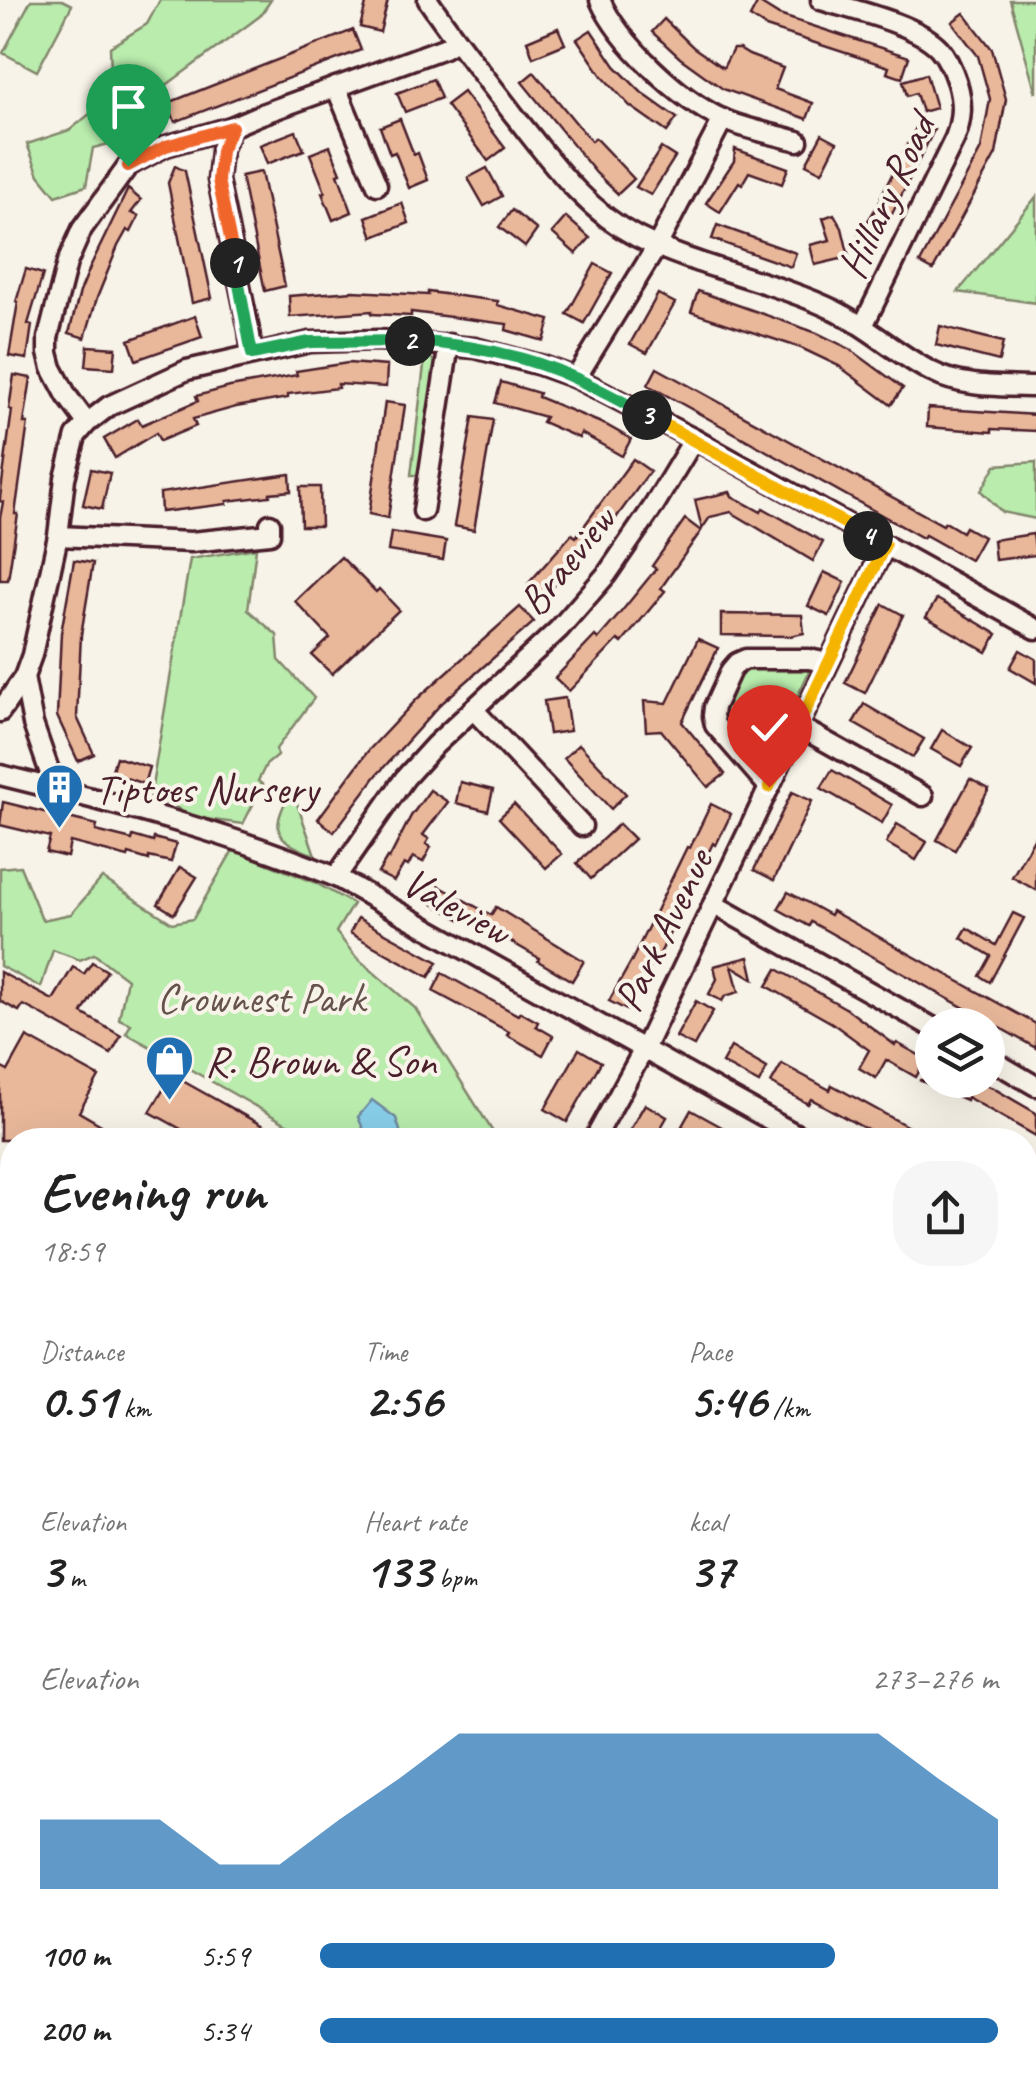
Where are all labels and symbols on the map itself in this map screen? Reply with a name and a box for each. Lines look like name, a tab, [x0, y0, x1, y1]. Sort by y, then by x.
pin	[86, 64, 171, 167]
street label: Hillary Road	[825, 101, 950, 287]
pin: 1	[210, 238, 260, 288]
pin: 2	[385, 316, 435, 366]
pin: 3	[622, 390, 672, 440]
street label: Braeview	[507, 493, 629, 627]
pin: 4	[843, 511, 893, 561]
pin	[727, 685, 812, 788]
building icon: Tiptoes Nursery	[34, 762, 86, 830]
place label: Tiptoes Nursery	[95, 763, 322, 816]
street label: Park Avenue	[601, 838, 727, 1020]
street label: Valeview	[393, 855, 522, 959]
park label: Crownest Park	[157, 972, 369, 1025]
shop icon: R. Brown & Son	[144, 1034, 196, 1102]
place label: R. Brown & Son	[205, 1035, 437, 1088]

